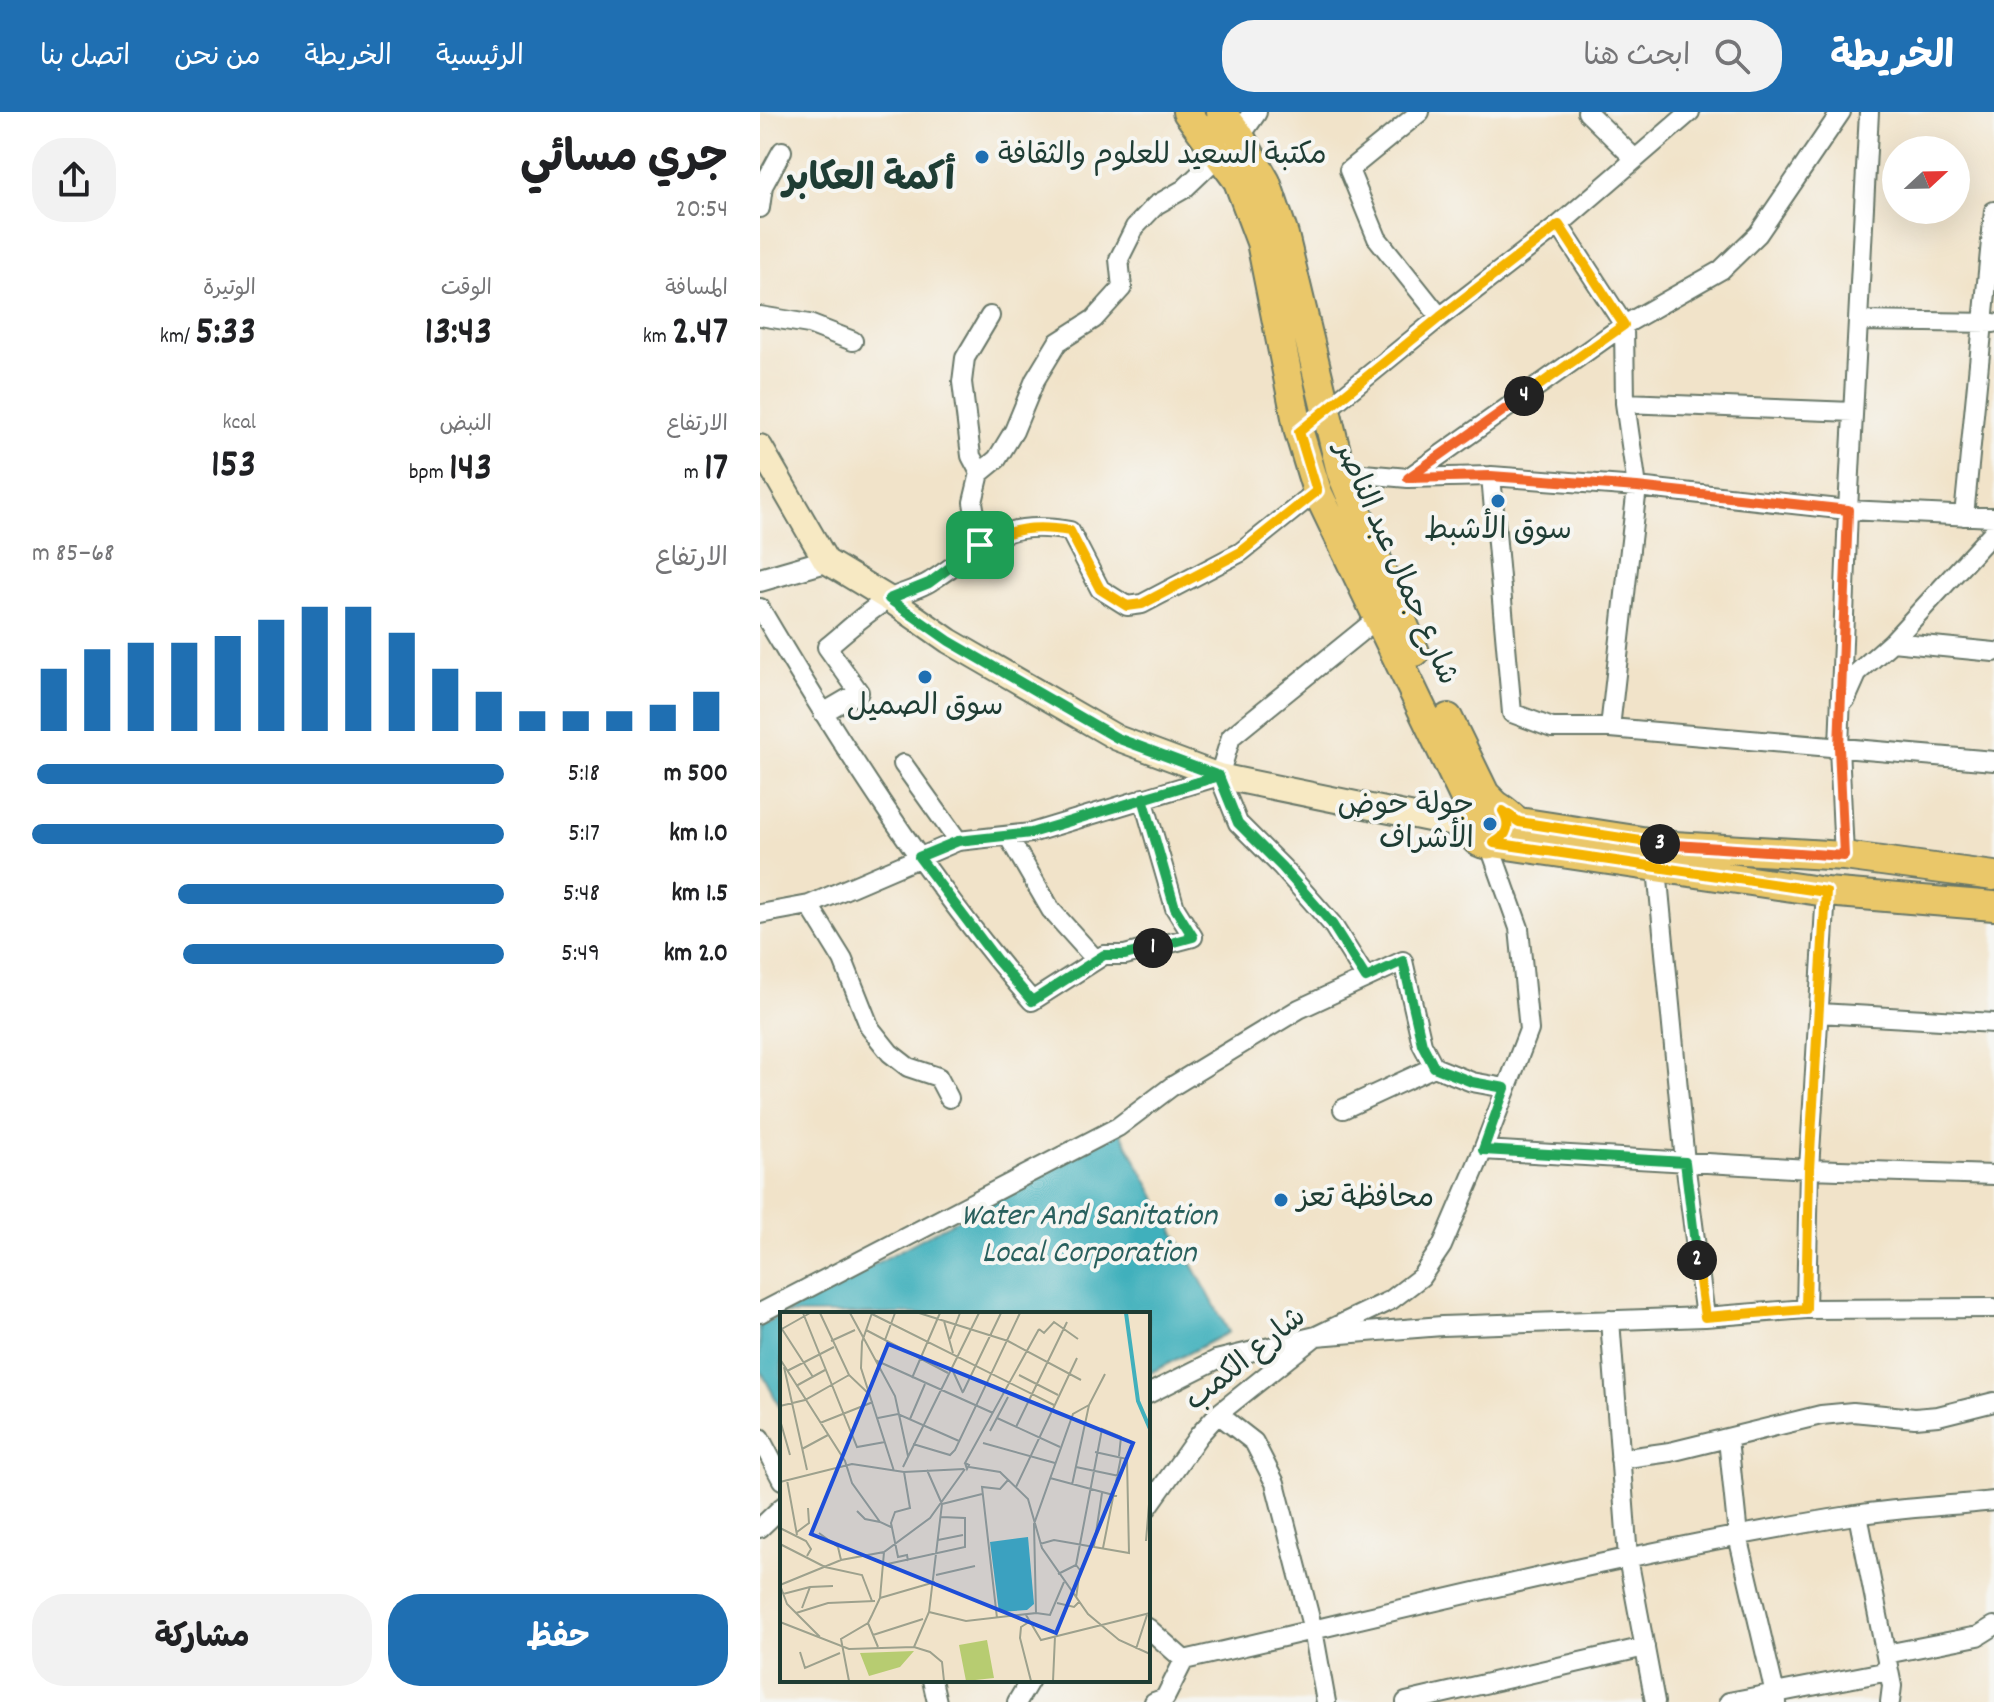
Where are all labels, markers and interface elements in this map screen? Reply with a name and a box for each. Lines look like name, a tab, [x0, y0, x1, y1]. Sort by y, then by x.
search box	[1222, 20, 1782, 92]
text: الخريطة	[1830, 32, 1954, 87]
icon: search	[1710, 34, 1754, 78]
text: ابحث هنا	[1583, 37, 1690, 80]
text: اتصل بنا	[40, 39, 130, 79]
text: من نحن	[174, 39, 261, 79]
text: الخريطة	[305, 39, 392, 79]
text: الرئيسية	[436, 39, 524, 79]
text: جري مسائي	[520, 130, 728, 193]
place label: مكتبة السعيد للعلوم والثقافة	[998, 136, 1327, 179]
north arrow	[1882, 136, 1970, 224]
map controls	[1882, 136, 1970, 224]
button: share	[32, 138, 116, 222]
marker: مكتبة السعيد للعلوم والثقافة	[973, 148, 991, 166]
district label: أكمة العكابر	[780, 153, 956, 209]
text: 20:54	[675, 192, 728, 229]
text: الوتيرة	[203, 274, 256, 305]
text: الوقت	[441, 274, 492, 305]
text: المسافة	[665, 274, 728, 305]
text: 5:33	[195, 306, 256, 363]
text: 13:43	[424, 306, 492, 363]
text: 2.47	[672, 306, 728, 363]
text: /km	[160, 322, 195, 353]
text: km	[643, 322, 672, 353]
pin: 4	[1504, 376, 1544, 416]
text: 4	[1519, 380, 1529, 411]
text: kcal	[223, 408, 256, 439]
text: النبض	[439, 410, 492, 441]
text: الارتفاع	[666, 410, 728, 441]
street label: شارع جمال عبد الناصر	[1320, 432, 1467, 693]
text: 153	[211, 439, 256, 496]
text: 143	[449, 442, 492, 499]
text: 17	[704, 442, 728, 499]
text: bpm	[409, 458, 449, 489]
text: m	[684, 458, 704, 489]
marker: سوق الأشبط	[1489, 492, 1507, 510]
place label: سوق الأشبط	[1424, 508, 1572, 554]
pin	[946, 511, 1014, 579]
icon: arrive	[958, 523, 1002, 567]
text: 68–85 m	[32, 536, 114, 573]
text: الارتفاع	[655, 541, 728, 578]
marker: سوق الصميل	[916, 668, 934, 686]
place label: سوق الصميل	[846, 687, 1004, 730]
text: 5:18	[568, 756, 600, 793]
text: 500 m	[664, 756, 728, 793]
place label: جولة حوض الأشراف	[1338, 786, 1474, 863]
marker: جولة حوض الأشراف	[1481, 815, 1499, 833]
text: 5:17	[568, 816, 600, 853]
text: 1.0 km	[669, 816, 728, 853]
pin: 3	[1640, 824, 1680, 864]
text: 3	[1655, 828, 1665, 859]
text: 5:48	[562, 876, 600, 913]
text: 1.5 km	[671, 876, 728, 913]
pin: 1	[1133, 928, 1173, 968]
text: 1	[1151, 932, 1155, 963]
text: 5:49	[561, 936, 600, 973]
text: 2.0 km	[664, 936, 728, 973]
place label: محافظة تعز	[1294, 1179, 1434, 1222]
marker: محافظة تعز	[1272, 1191, 1290, 1209]
water label: Water And Sanitation Local Corporation	[961, 1195, 1218, 1278]
pin: 2	[1677, 1240, 1717, 1280]
text: 2	[1692, 1244, 1702, 1275]
street label: شارع الكمب	[1177, 1299, 1317, 1423]
inset map	[780, 1312, 1150, 1682]
button: مشاركة	[32, 1594, 372, 1686]
button: حفظ	[388, 1594, 728, 1686]

